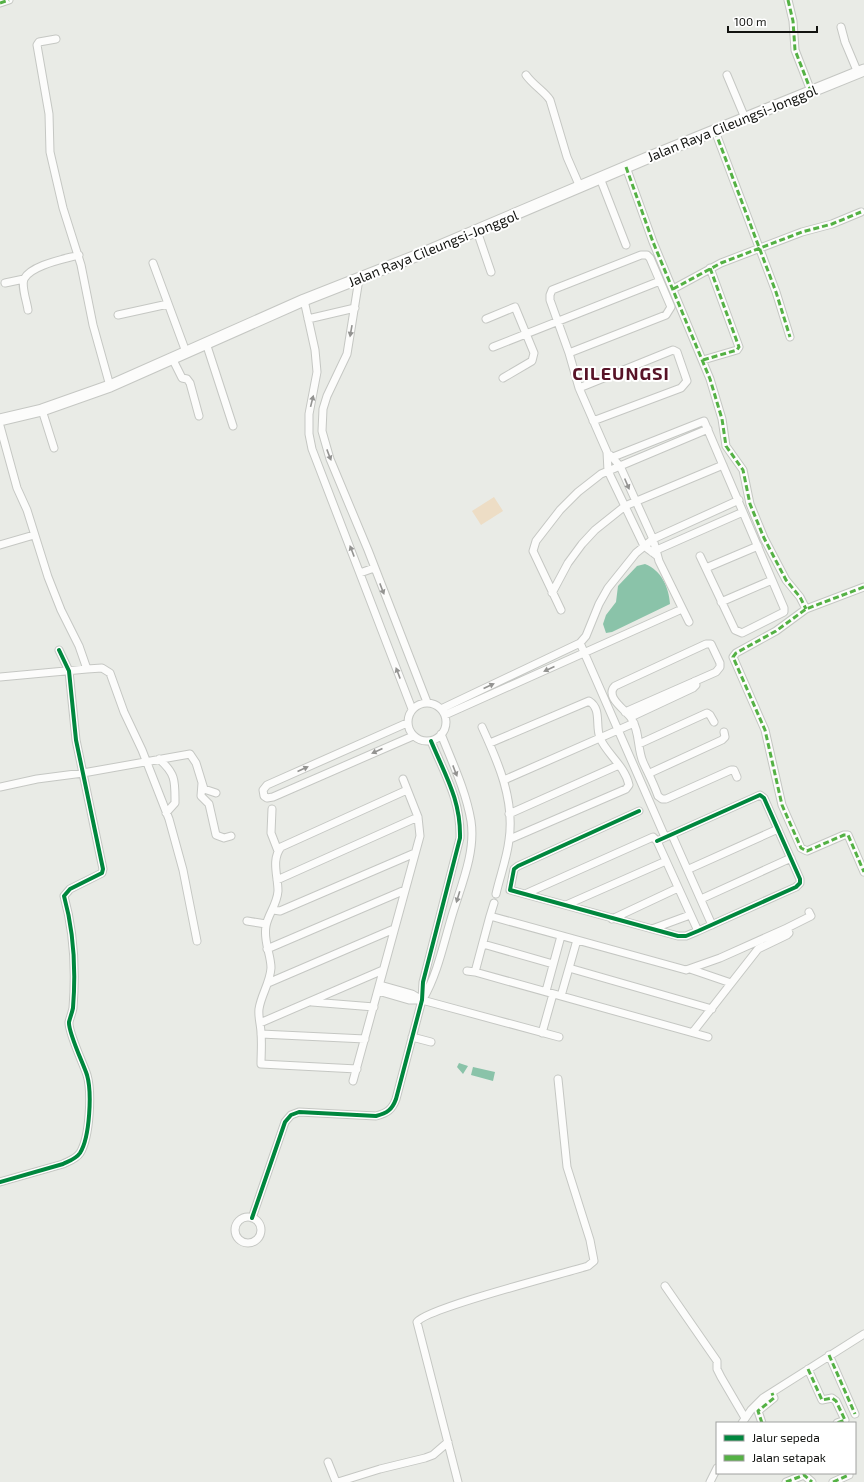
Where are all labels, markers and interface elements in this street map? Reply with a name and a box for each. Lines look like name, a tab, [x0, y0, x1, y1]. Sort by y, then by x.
scale bar	[728, 8, 817, 34]
text: 100 m	[734, 14, 766, 28]
street label: Jalan Raya Cileungsi-Jonggol	[644, 81, 820, 165]
street label: Jalan Raya Cileungsi-Jonggol	[345, 206, 521, 290]
one-way arrow	[348, 325, 354, 337]
district label: CILEUNGSI	[572, 362, 670, 384]
one-way arrow	[309, 395, 315, 408]
one-way arrow	[327, 449, 333, 461]
one-way arrow	[625, 479, 631, 491]
one-way arrow	[348, 545, 354, 557]
one-way arrow	[380, 583, 386, 595]
one-way arrow	[395, 666, 401, 678]
one-way arrow	[544, 666, 555, 672]
one-way arrow	[483, 683, 495, 689]
one-way arrow	[371, 748, 383, 755]
one-way arrow	[453, 765, 459, 777]
one-way arrow	[297, 766, 309, 772]
one-way arrow	[455, 891, 461, 903]
legend	[716, 1422, 856, 1474]
text: Jalur sepeda	[752, 1430, 820, 1444]
text: Jalan setapak	[752, 1450, 826, 1464]

